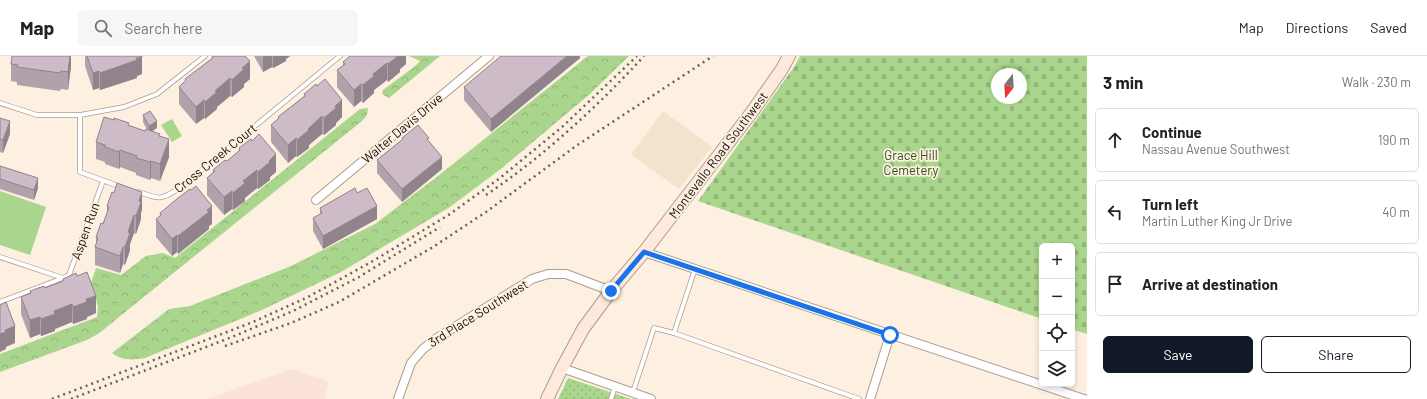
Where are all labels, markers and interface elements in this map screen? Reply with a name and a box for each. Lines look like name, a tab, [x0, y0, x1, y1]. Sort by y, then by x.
search box	[78, 10, 358, 46]
text: Map	[20, 16, 54, 39]
icon: search	[92, 17, 114, 39]
text: Search here	[124, 19, 202, 37]
text: Map	[1239, 19, 1264, 36]
text: Directions	[1286, 19, 1348, 36]
text: Saved	[1370, 19, 1407, 36]
north arrow	[991, 68, 1027, 104]
text: 3 min	[1103, 72, 1143, 92]
text: Walk · 230 m	[1342, 74, 1411, 90]
street label: Montevallo Road Southwest	[665, 88, 771, 222]
street label: Walter Davis Drive	[358, 89, 446, 167]
street label: Cross Creek Court	[170, 120, 260, 196]
text: Continue	[1142, 123, 1202, 141]
icon: ahead	[1104, 129, 1126, 151]
text: 190 m	[1378, 132, 1410, 148]
text: Nassau Avenue Southwest	[1142, 141, 1290, 157]
park label: Grace Hill Cemetery	[884, 147, 938, 178]
text: Turn left	[1142, 195, 1198, 213]
street label: Aspen Run	[67, 200, 103, 262]
icon: left	[1104, 201, 1126, 223]
text: 40 m	[1382, 204, 1410, 220]
text: Martin Luther King Jr Drive	[1142, 213, 1292, 229]
map controls	[1039, 243, 1075, 387]
button: +	[1039, 243, 1075, 279]
icon: arrive	[1104, 273, 1126, 295]
text: Arrive at destination	[1142, 275, 1278, 293]
street label: 3rd Place Southwest	[425, 276, 531, 350]
button: −	[1039, 279, 1075, 315]
route end	[602, 282, 620, 300]
button: locate	[1039, 315, 1075, 351]
route start	[881, 326, 899, 344]
button: Save	[1103, 336, 1253, 373]
button: Share	[1261, 336, 1411, 373]
button: layers	[1039, 351, 1075, 387]

